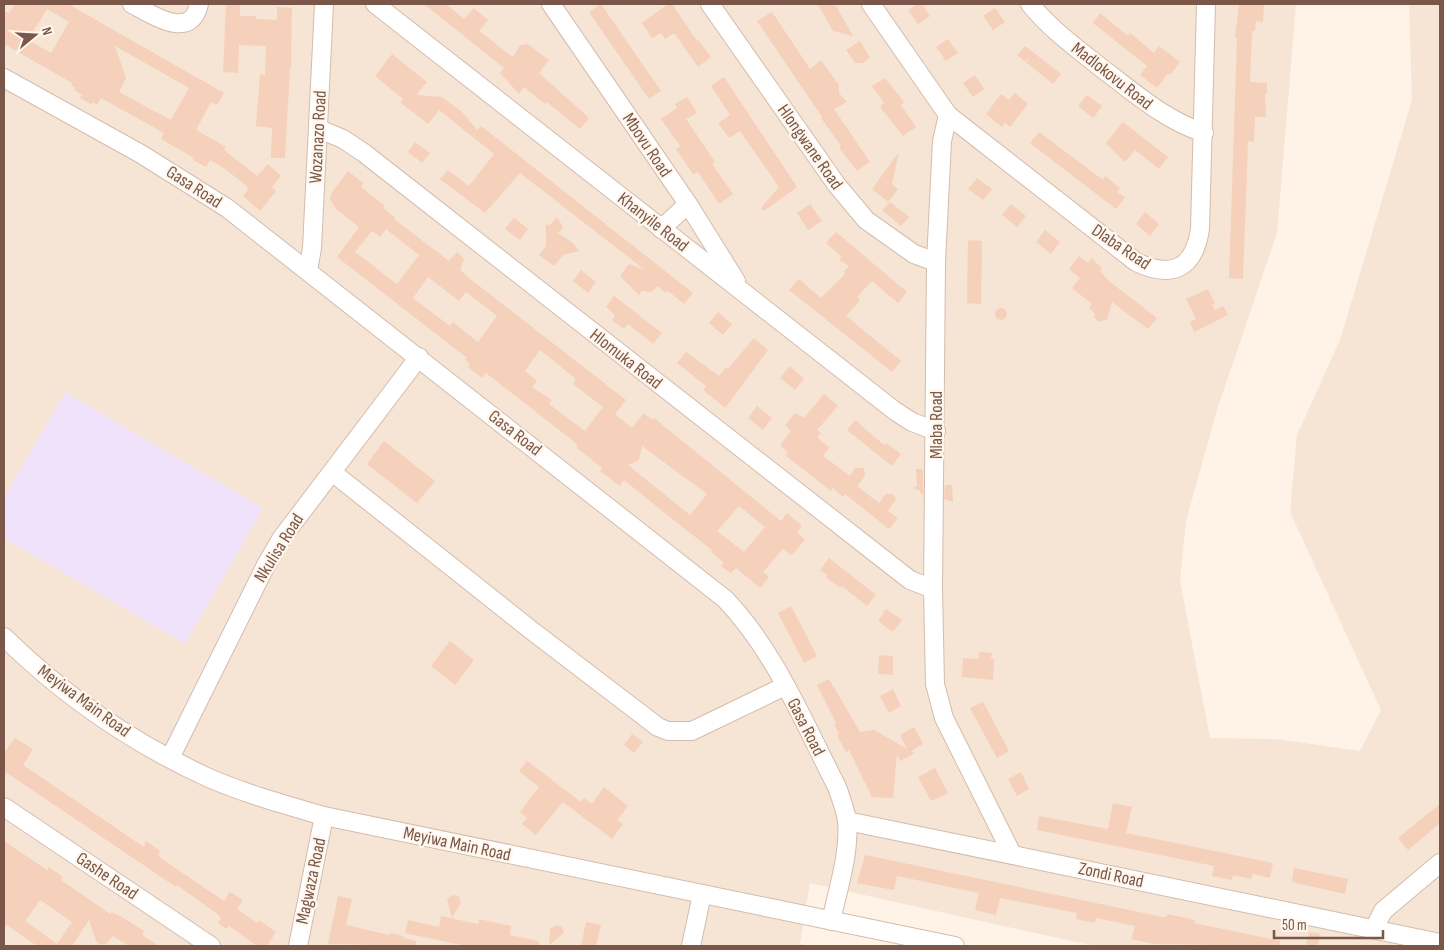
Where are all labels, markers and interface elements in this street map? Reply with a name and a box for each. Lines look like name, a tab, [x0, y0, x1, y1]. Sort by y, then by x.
north arrow	[10, 10, 60, 60]
text: N	[38, 25, 56, 37]
street label: Madlokovu Road	[1067, 38, 1157, 114]
street label: Wozanazo Road	[305, 90, 331, 184]
street label: Hlongwane Road	[773, 100, 847, 194]
street label: Mbovu Road	[618, 109, 676, 181]
street label: Gasa Road	[162, 161, 226, 213]
street label: Khanyile Road	[613, 188, 693, 256]
street label: Dlaba Road	[1088, 220, 1154, 274]
street label: Hlomuka Road	[586, 324, 666, 394]
street label: Mlaba Road	[926, 391, 947, 459]
street label: Gasa Road	[484, 406, 546, 460]
street label: Nkulisa Road	[250, 510, 308, 586]
street label: Meyiwa Main Road	[34, 660, 134, 742]
street label: Gasa Road	[783, 695, 829, 759]
street label: Meyiwa Main Road	[401, 822, 513, 866]
street label: Magwaza Road	[292, 836, 330, 926]
street label: Gashe Road	[72, 848, 142, 904]
street label: Zondi Road	[1077, 858, 1145, 892]
scale bar	[1274, 908, 1383, 940]
text: 50 m	[1282, 916, 1307, 935]

